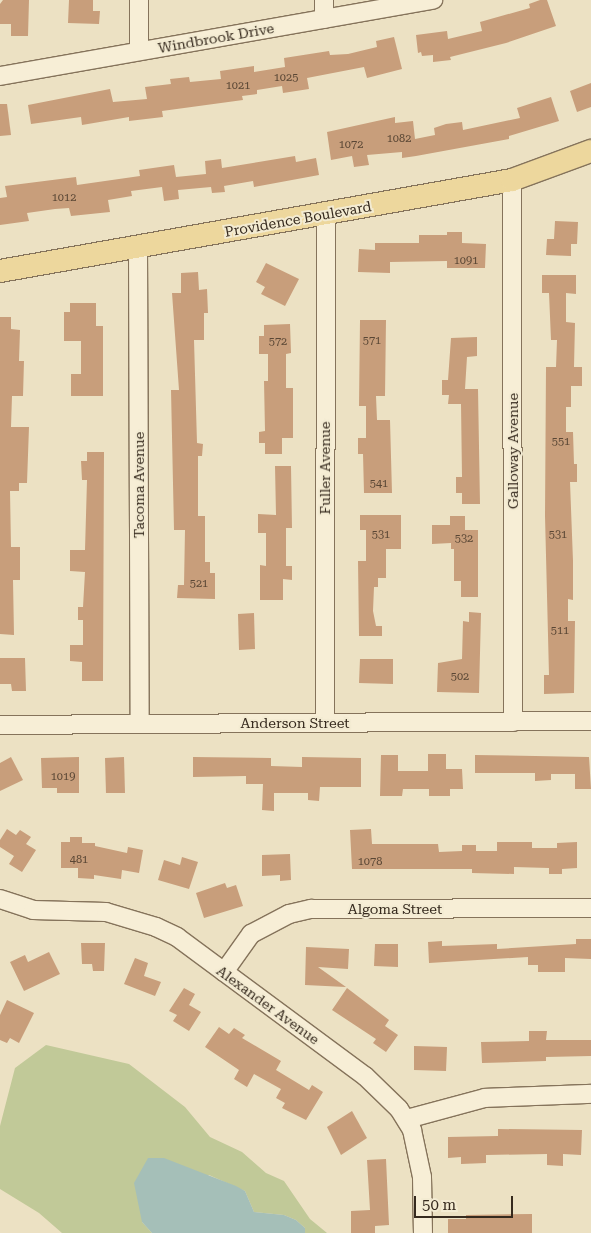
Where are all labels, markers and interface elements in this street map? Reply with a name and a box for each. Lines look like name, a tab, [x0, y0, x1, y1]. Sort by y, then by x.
street label: Windbrook Drive	[157, 20, 275, 56]
house number: 1025	[274, 71, 298, 85]
house number: 1021	[226, 79, 250, 93]
house number: 1082	[387, 132, 411, 146]
house number: 1072	[339, 138, 363, 152]
house number: 1012	[52, 191, 76, 205]
street label: Providence Boulevard	[223, 198, 373, 240]
house number: 1091	[454, 254, 478, 268]
house number: 571	[363, 334, 381, 348]
house number: 572	[269, 335, 287, 349]
street label: Galloway Avenue	[505, 393, 521, 509]
street label: Fuller Avenue	[317, 422, 333, 514]
street label: Tacoma Avenue	[131, 432, 147, 538]
house number: 551	[552, 435, 570, 449]
house number: 541	[370, 477, 388, 491]
house number: 531	[372, 528, 390, 542]
house number: 531	[549, 528, 567, 542]
house number: 532	[455, 532, 473, 546]
house number: 521	[190, 577, 208, 591]
house number: 511	[551, 624, 569, 638]
house number: 502	[451, 670, 469, 684]
street label: Anderson Street	[240, 715, 350, 731]
house number: 1019	[51, 770, 75, 784]
house number: 481	[70, 853, 88, 867]
house number: 1078	[358, 855, 382, 869]
street label: Algoma Street	[348, 901, 442, 917]
street label: Alexander Avenue	[213, 962, 323, 1048]
scale bar	[416, 1186, 515, 1218]
text: 50 m	[422, 1196, 456, 1214]

